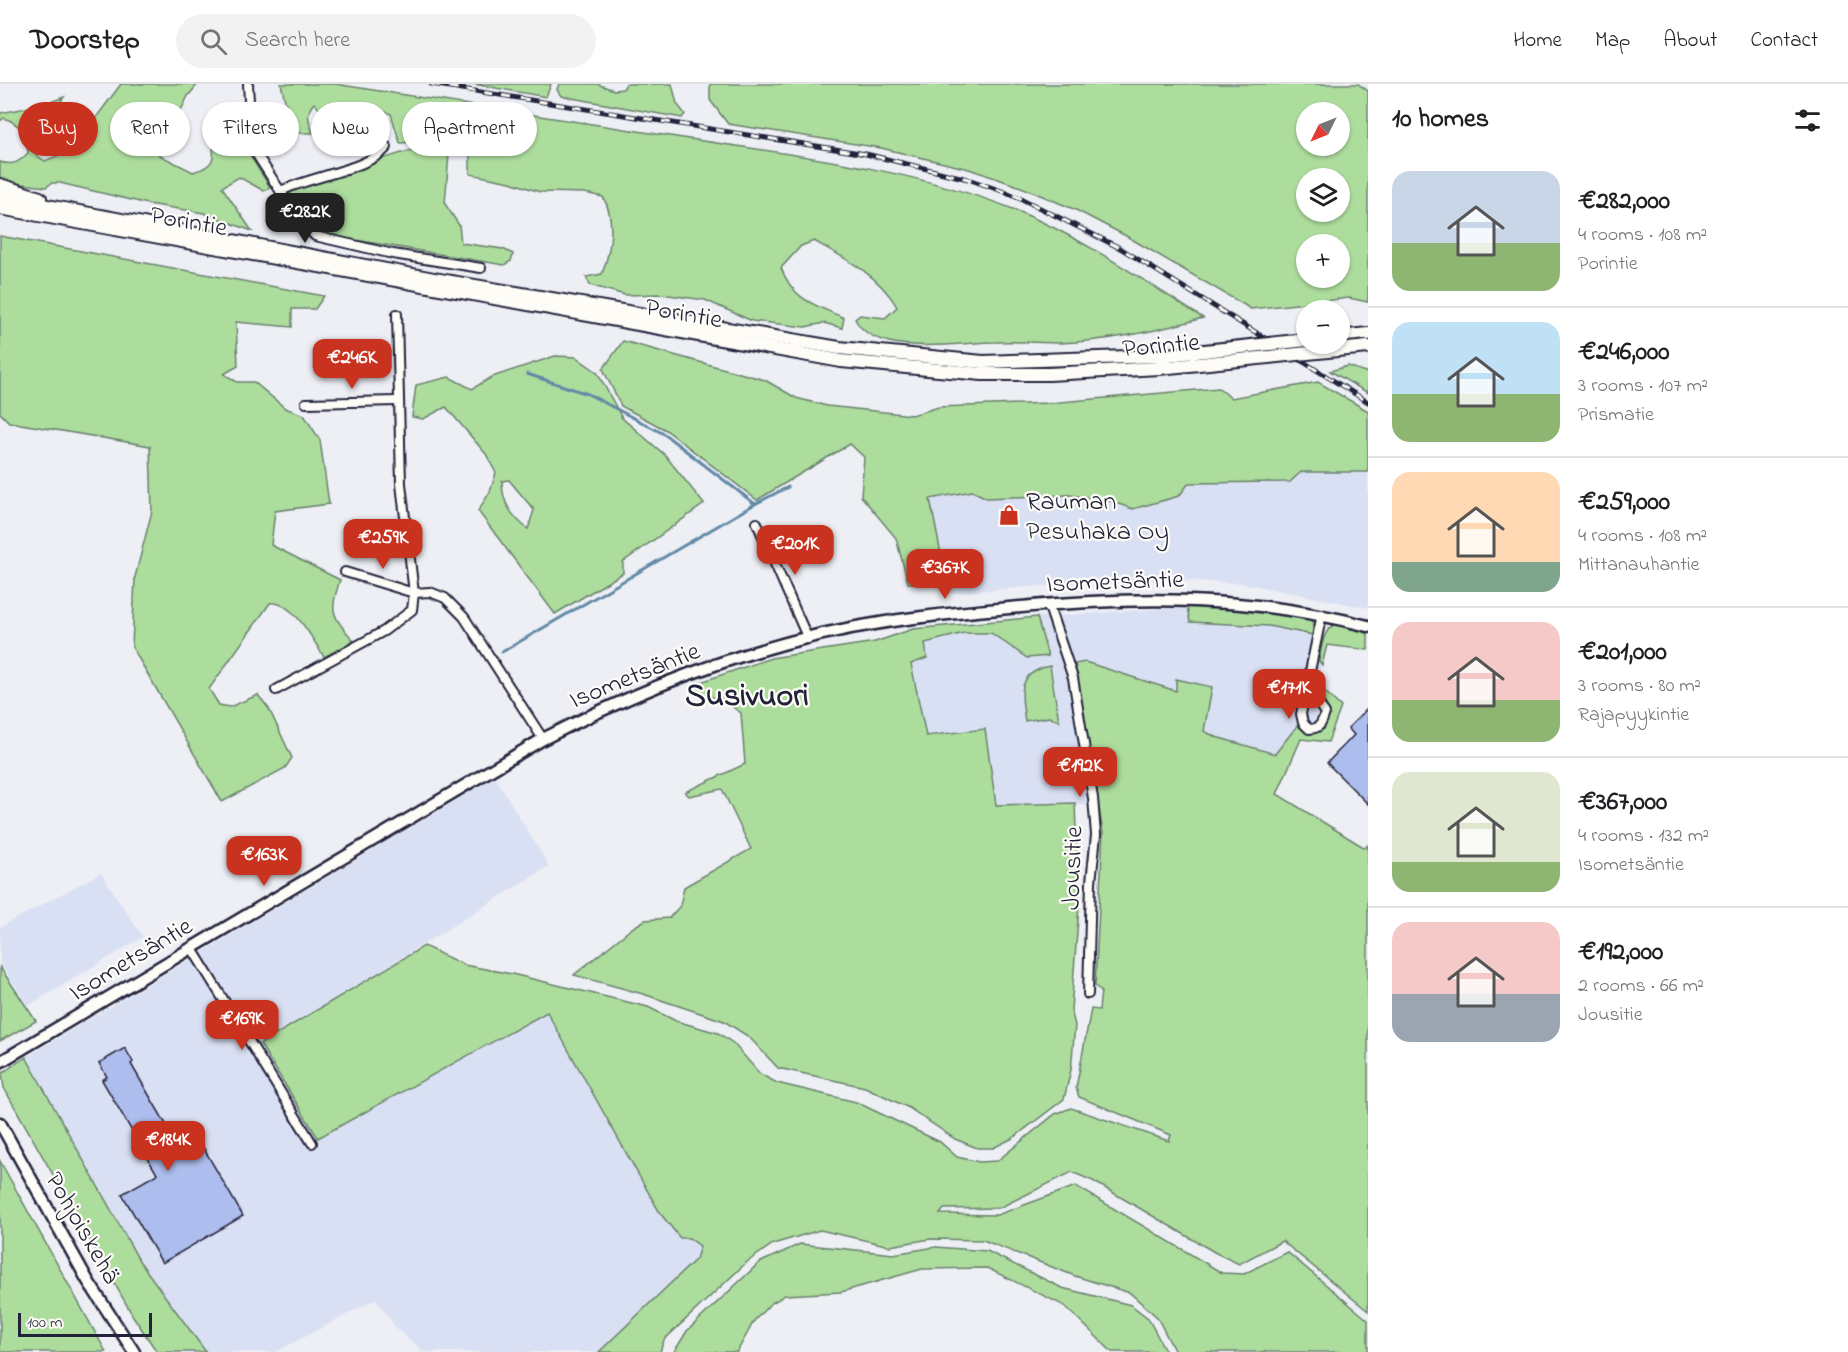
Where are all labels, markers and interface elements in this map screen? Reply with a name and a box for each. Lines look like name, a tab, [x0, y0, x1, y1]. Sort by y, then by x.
search box	[176, 14, 596, 68]
text: Doorstep	[30, 21, 140, 62]
icon: search	[197, 25, 230, 58]
text: Search here	[245, 25, 350, 57]
text: Home	[1513, 26, 1562, 56]
text: Map	[1595, 26, 1630, 56]
text: About	[1663, 26, 1717, 56]
text: Contact	[1750, 26, 1818, 56]
text: 10 homes	[1392, 101, 1489, 139]
chip: Buy	[18, 102, 98, 156]
chip: Rent	[110, 102, 190, 156]
chip: Filters	[202, 102, 299, 156]
chip: New	[311, 102, 390, 156]
chip: Apartment	[402, 102, 537, 156]
north arrow	[1296, 102, 1350, 156]
map controls	[1296, 102, 1350, 354]
icon: filters	[1791, 104, 1824, 137]
button: layers	[1296, 168, 1350, 222]
text: €282,000	[1578, 183, 1670, 221]
pin: €282K	[263, 193, 347, 244]
icon: home	[1440, 195, 1512, 267]
street label: Porintie	[147, 198, 230, 248]
text: €282K	[279, 198, 331, 227]
text: 4 rooms · 108 m²	[1578, 221, 1707, 250]
button: +	[1296, 234, 1350, 288]
text: Porintie	[1578, 250, 1638, 279]
street label: Porintie	[642, 290, 725, 340]
button: −	[1296, 300, 1350, 354]
street label: Porintie	[1121, 325, 1202, 369]
text: €246,000	[1578, 334, 1669, 372]
pin: €246K	[310, 339, 394, 390]
text: €246K	[327, 344, 377, 373]
icon: home	[1440, 346, 1512, 418]
text: 3 rooms · 107 m²	[1578, 372, 1708, 401]
text: Prismatie	[1578, 401, 1654, 430]
place label: Rauman Pesuhaka Oy	[1026, 484, 1169, 552]
text: €259,000	[1578, 484, 1670, 522]
icon: home	[1440, 496, 1512, 568]
shop icon: Rauman Pesuhaka Oy	[997, 503, 1021, 527]
pin: €259K	[341, 519, 425, 570]
text: 4 rooms · 108 m²	[1578, 522, 1707, 551]
text: €259K	[357, 524, 409, 553]
pin: €201K	[753, 525, 837, 576]
text: €201K	[771, 530, 819, 559]
pin: €367K	[903, 549, 987, 600]
text: Mittanauhantie	[1578, 551, 1699, 580]
text: €367K	[921, 554, 969, 583]
street label: Isometsäntie	[1046, 562, 1185, 604]
street label: Isometsäntie	[564, 633, 706, 720]
text: €201,000	[1578, 634, 1667, 672]
icon: home	[1440, 646, 1512, 718]
pin: €171K	[1247, 669, 1331, 720]
text: 3 rooms · 80 m²	[1578, 672, 1701, 701]
district label: Susivuori	[685, 674, 809, 721]
text: €171K	[1267, 674, 1311, 703]
text: Rajapyykintie	[1578, 701, 1689, 730]
pin: €192K	[1038, 747, 1122, 798]
text: €192K	[1057, 752, 1103, 781]
text: €367,000	[1578, 784, 1667, 822]
icon: home	[1440, 796, 1512, 868]
text: 4 rooms · 132 m²	[1578, 822, 1709, 851]
street label: Jousitie	[1054, 825, 1094, 911]
pin: €163K	[222, 836, 306, 887]
text: €163K	[240, 841, 288, 870]
text: Isometsäntie	[1578, 851, 1684, 880]
street label: Isometsäntie	[63, 909, 201, 1012]
text: €192,000	[1578, 934, 1663, 972]
icon: home	[1440, 946, 1512, 1018]
text: 2 rooms · 66 m²	[1578, 972, 1704, 1001]
pin: €169K	[200, 1000, 284, 1051]
text: Jousitie	[1578, 1001, 1643, 1030]
text: €169K	[220, 1005, 264, 1034]
pin: €184K	[126, 1121, 210, 1172]
text: €184K	[145, 1126, 191, 1155]
street label: Pohjoiskehä	[34, 1165, 129, 1292]
scale bar	[18, 1310, 152, 1338]
text: 100 m	[27, 1311, 62, 1335]

